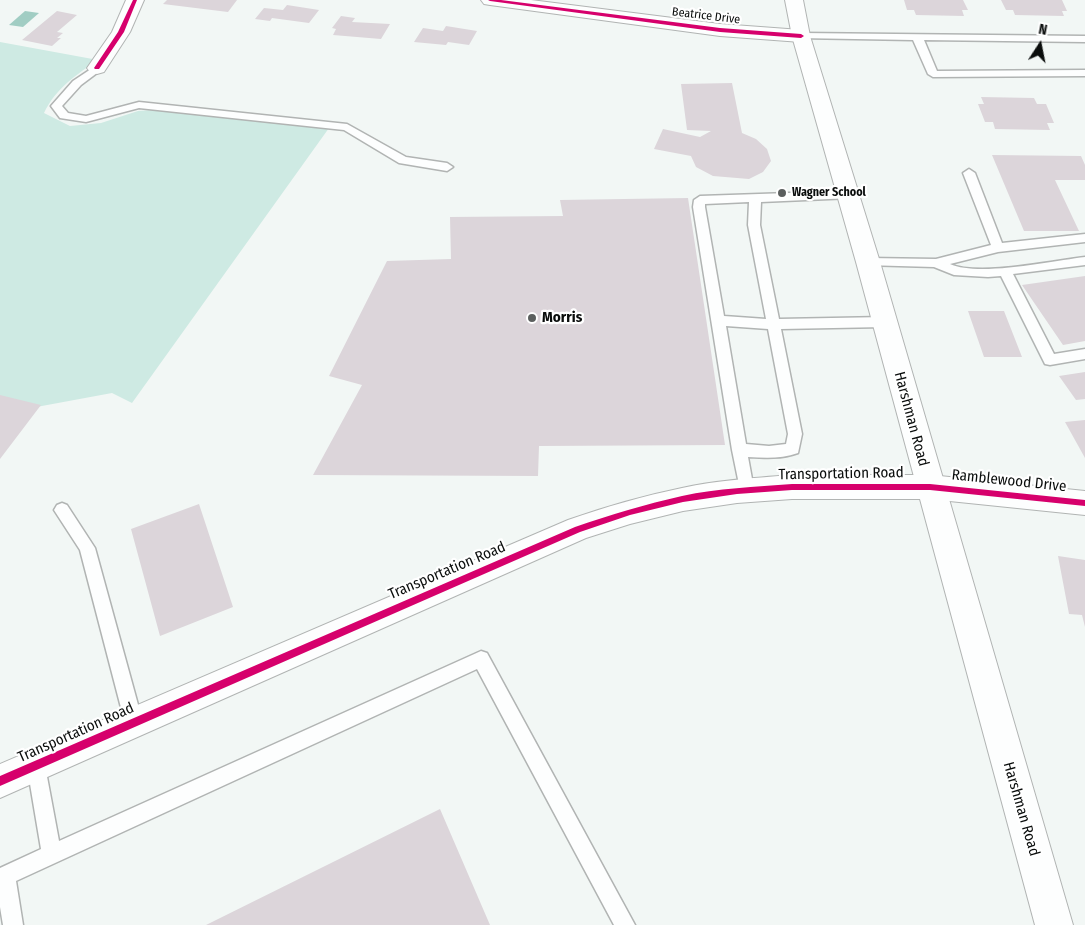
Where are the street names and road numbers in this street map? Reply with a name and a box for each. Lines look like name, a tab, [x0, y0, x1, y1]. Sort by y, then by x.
street label: Beatrice Drive	[671, 5, 741, 27]
street label: Harshman Road	[890, 370, 932, 468]
street label: Transportation Road	[778, 464, 904, 484]
street label: Ramblewood Drive	[951, 466, 1067, 496]
street label: Transportation Road	[386, 538, 508, 604]
street label: Transportation Road	[15, 699, 137, 767]
street label: Harshman Road	[999, 760, 1043, 858]

